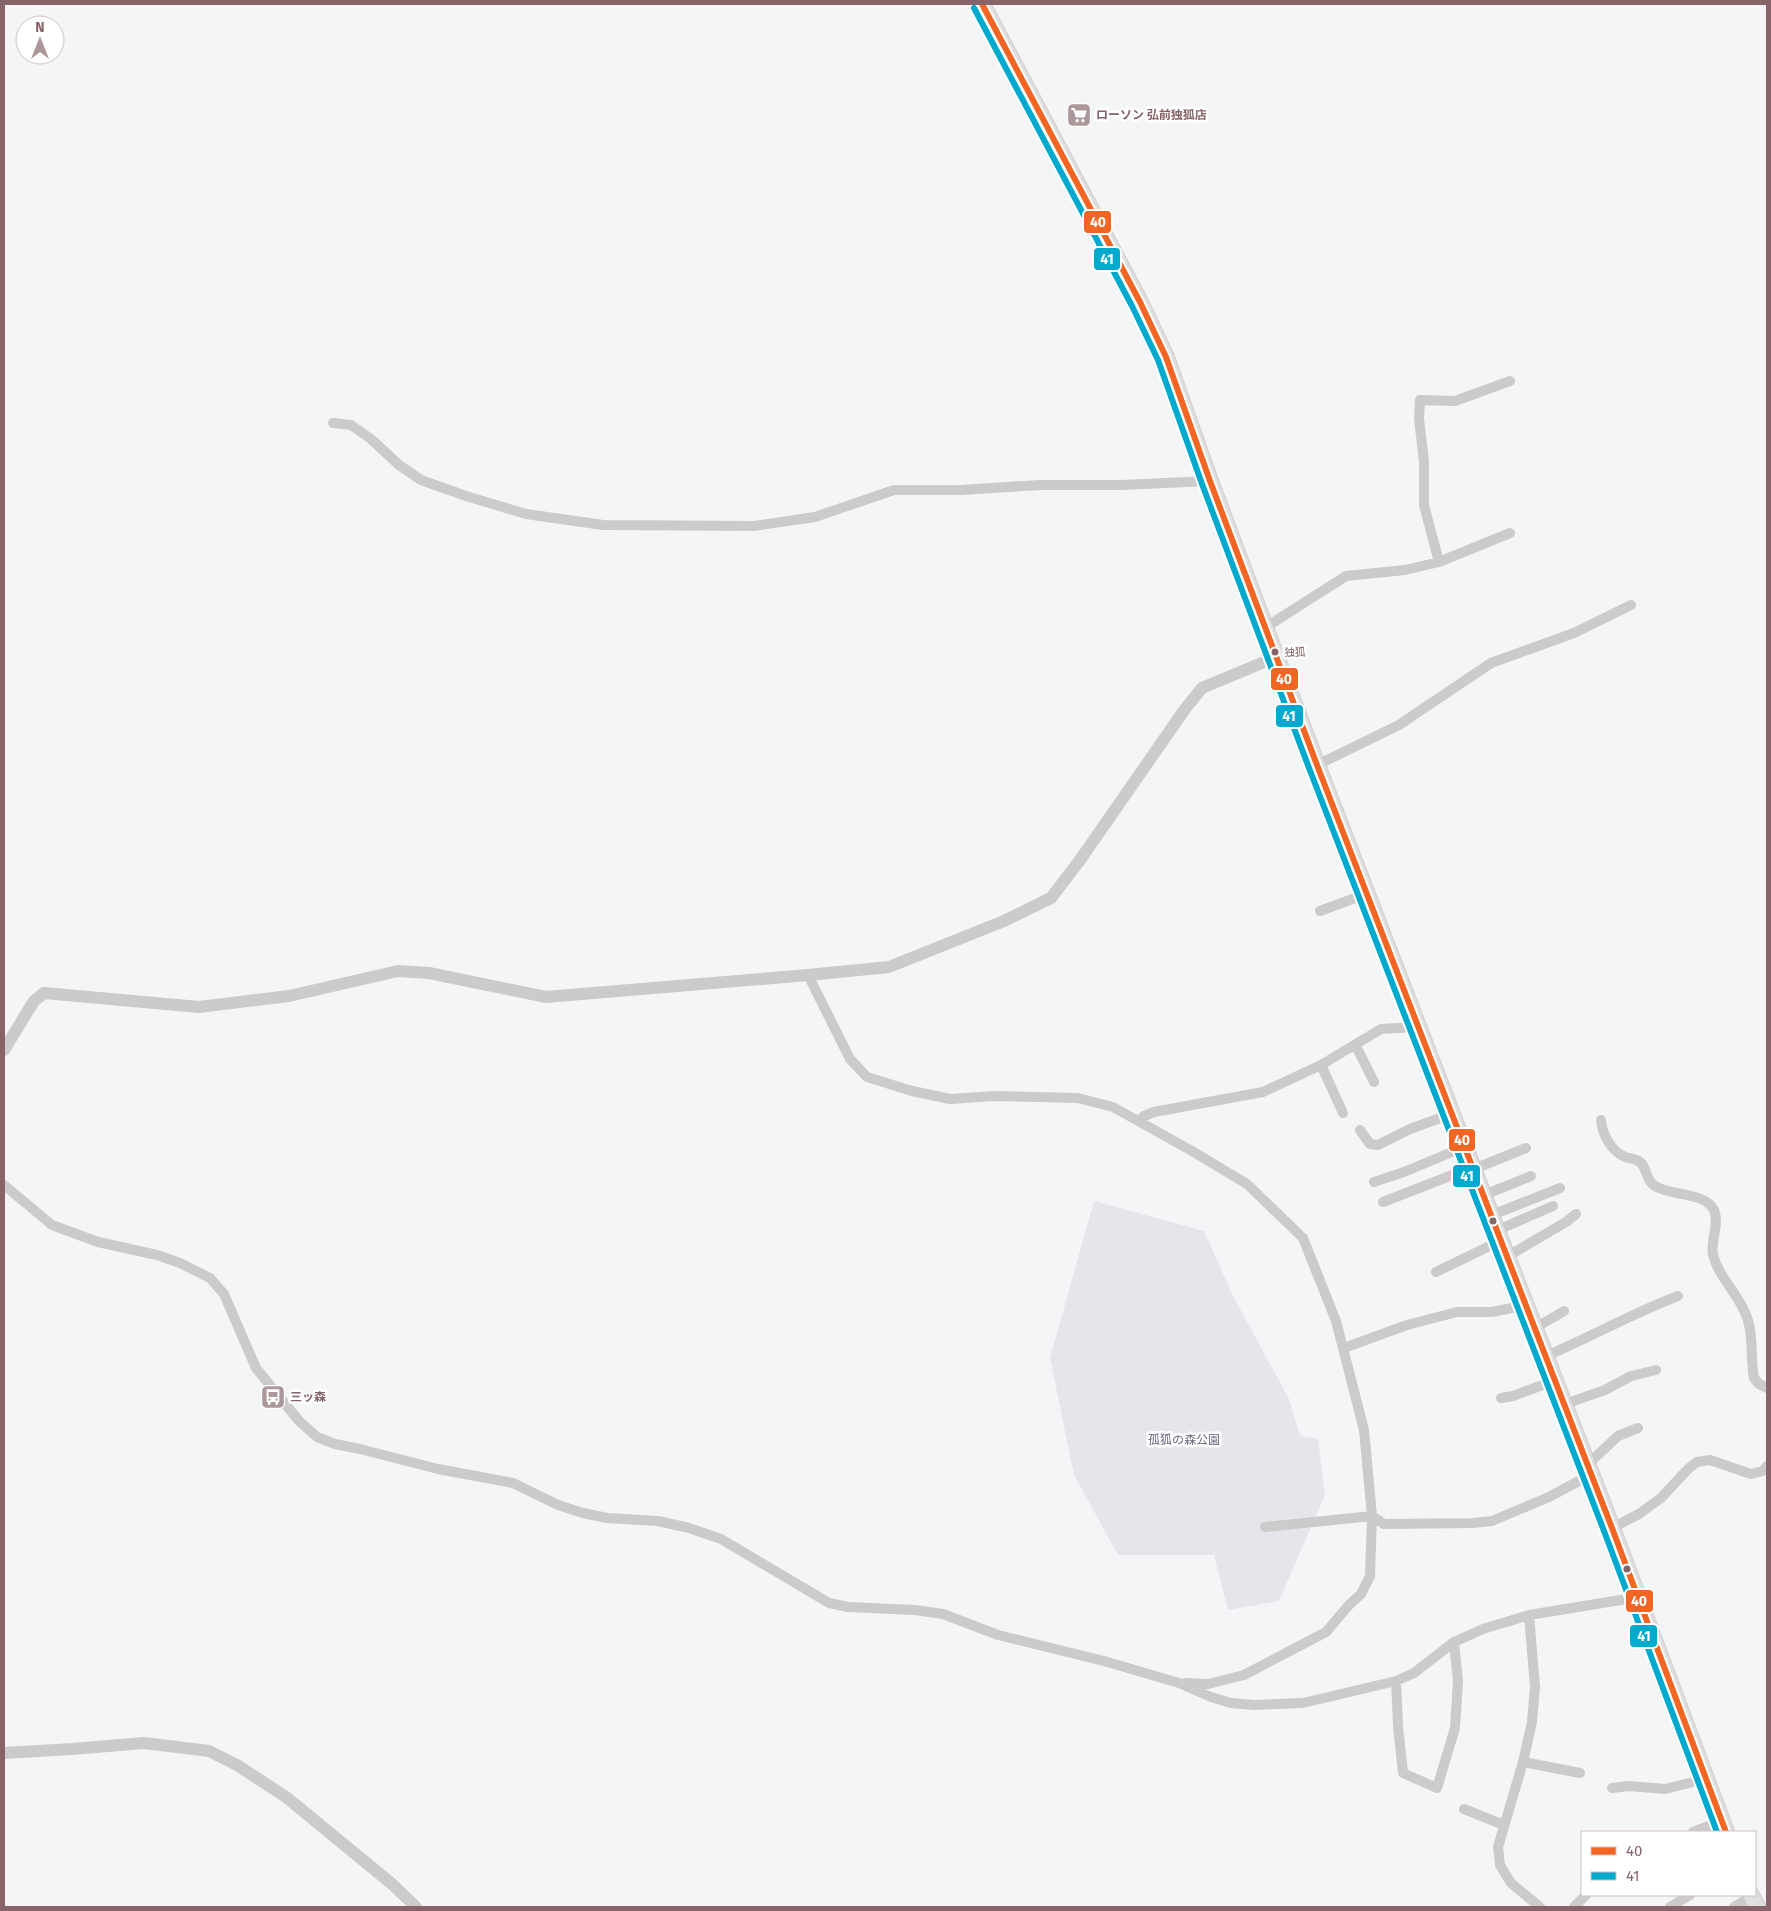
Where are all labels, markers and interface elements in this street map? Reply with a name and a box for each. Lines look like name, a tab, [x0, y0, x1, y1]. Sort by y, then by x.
north arrow	[15, 15, 65, 65]
text: N	[35, 19, 45, 36]
supermarket icon: ローソン 弘前独狐店	[1066, 102, 1092, 128]
place label: ローソン 弘前独狐店	[1096, 108, 1207, 122]
line badge: 40	[1083, 210, 1112, 234]
text: 40	[1090, 214, 1106, 231]
line badge: 41	[1093, 247, 1121, 271]
text: 41	[1100, 251, 1114, 268]
place label: 独狐	[1284, 646, 1306, 659]
marker: 独狐	[1270, 647, 1280, 657]
line badge: 40	[1270, 667, 1299, 691]
text: 40	[1276, 671, 1292, 688]
line badge: 41	[1275, 704, 1304, 728]
text: 41	[1282, 708, 1296, 725]
line badge: 40	[1448, 1128, 1476, 1152]
text: 40	[1454, 1132, 1470, 1149]
line badge: 41	[1452, 1164, 1481, 1188]
text: 41	[1460, 1168, 1474, 1185]
unlabelled marker	[1488, 1216, 1498, 1226]
bus stop icon: 三ッ森	[260, 1384, 286, 1410]
place label: 三ッ森	[290, 1390, 326, 1404]
park label: 孤狐の森公園	[1148, 1433, 1220, 1447]
unlabelled marker	[1622, 1564, 1632, 1574]
line badge: 40	[1625, 1589, 1654, 1613]
text: 40	[1631, 1593, 1647, 1610]
line badge: 41	[1629, 1624, 1658, 1648]
text: 41	[1637, 1628, 1651, 1645]
legend	[1581, 1831, 1756, 1896]
text: 40	[1626, 1842, 1642, 1860]
text: 41	[1626, 1867, 1640, 1885]

